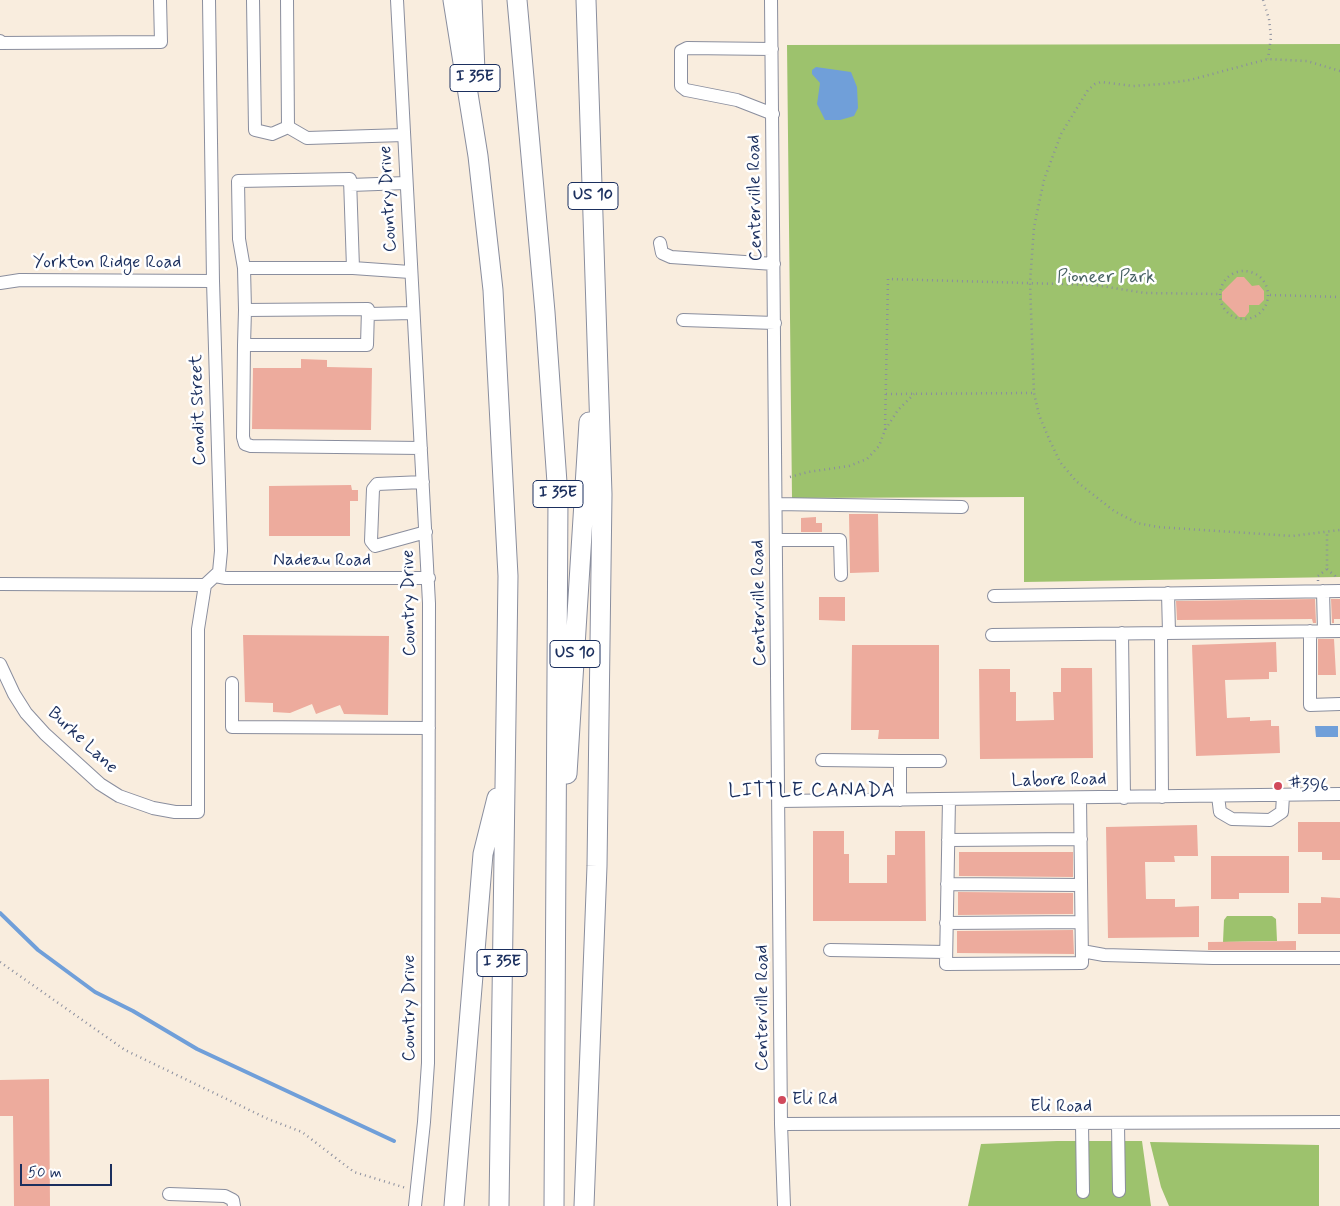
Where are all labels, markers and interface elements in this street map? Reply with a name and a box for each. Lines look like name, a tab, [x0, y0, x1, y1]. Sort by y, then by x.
road number: I 35E	[450, 64, 500, 92]
street label: Centerville Road	[744, 135, 768, 261]
street label: Country Drive	[375, 145, 403, 253]
road number: US 10	[568, 182, 618, 210]
street label: Yorkton Ridge Road	[33, 252, 181, 274]
park label: Pioneer Park	[1057, 267, 1155, 289]
street label: Condit Street	[186, 354, 212, 466]
road number: I 35E	[533, 480, 583, 508]
street label: Centerville Road	[748, 540, 772, 666]
street label: Country Drive	[398, 549, 422, 657]
street label: Nadeau Road	[273, 550, 371, 572]
road number: US 10	[550, 641, 600, 668]
street label: Burke Lane	[42, 703, 122, 779]
street label: Labore Road	[1011, 769, 1107, 793]
place label: #396	[1288, 775, 1329, 797]
district label: LITTLE CANADA	[723, 780, 901, 804]
marker: #396	[1272, 780, 1284, 792]
street label: Centerville Road	[752, 945, 774, 1071]
road number: I 35E	[477, 950, 527, 976]
street label: Country Drive	[399, 955, 421, 1061]
place label: Eli Rd	[792, 1089, 837, 1111]
marker: Eli Rd	[776, 1094, 788, 1106]
street label: Eli Road	[1030, 1096, 1092, 1118]
scale bar	[22, 1154, 115, 1186]
text: 50 m	[28, 1163, 62, 1183]

